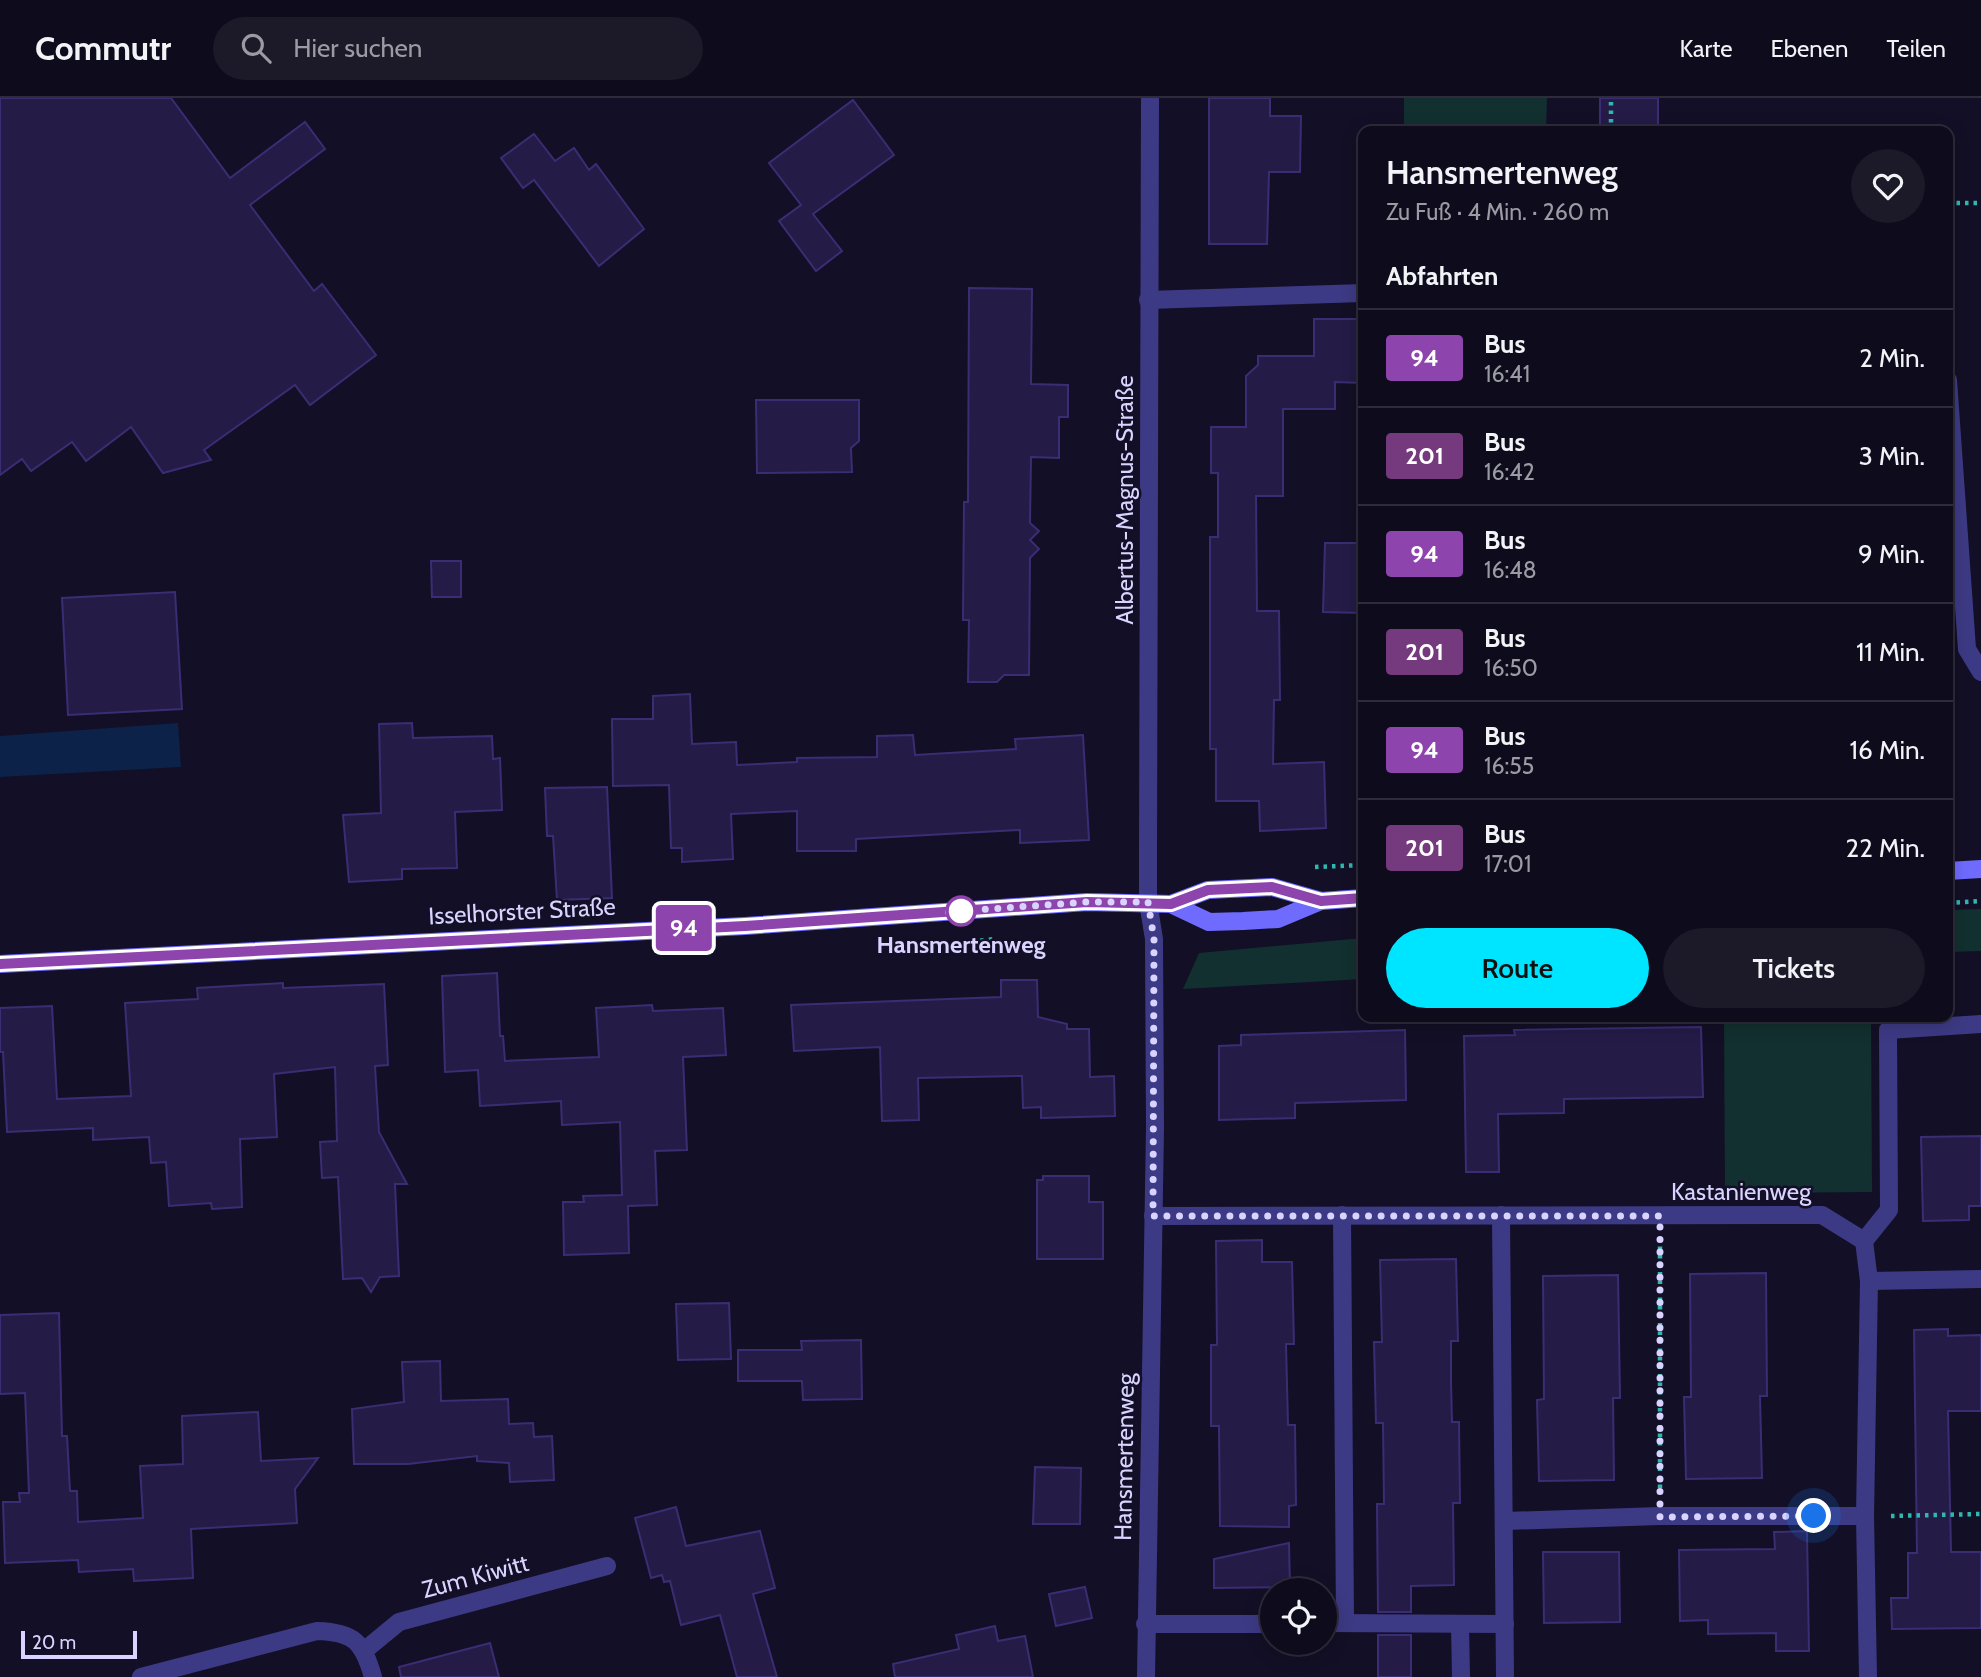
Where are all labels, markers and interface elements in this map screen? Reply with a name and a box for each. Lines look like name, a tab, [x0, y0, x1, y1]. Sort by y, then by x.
search box	[213, 17, 703, 80]
text: Commutr	[35, 28, 171, 68]
icon: search	[237, 29, 275, 67]
text: Hier suchen	[293, 32, 422, 64]
text: Karte	[1679, 34, 1732, 63]
text: Ebenen	[1770, 34, 1848, 63]
text: Teilen	[1886, 34, 1946, 63]
button: heart	[1851, 149, 1925, 223]
text: Hansmertenweg	[1386, 152, 1618, 192]
text: Zu Fuß · 4 Min. · 260 m	[1386, 198, 1609, 226]
text: Abfahrten	[1386, 260, 1498, 292]
text: Bus	[1484, 328, 1525, 360]
text: 2 Min.	[1859, 342, 1925, 374]
text: 94	[1410, 343, 1439, 372]
text: 16:41	[1484, 360, 1530, 388]
street label: Albertus-Magnus-Straße	[1110, 375, 1139, 625]
text: Bus	[1484, 426, 1525, 458]
text: 3 Min.	[1859, 440, 1925, 472]
text: 201	[1405, 441, 1444, 470]
text: 16:42	[1484, 458, 1535, 486]
text: Bus	[1484, 524, 1525, 556]
text: 9 Min.	[1858, 538, 1925, 570]
text: 94	[1410, 539, 1439, 568]
text: 16:48	[1484, 556, 1537, 584]
text: Bus	[1484, 622, 1525, 654]
text: 11 Min.	[1856, 636, 1925, 668]
text: 201	[1405, 637, 1444, 666]
text: 16:50	[1484, 654, 1538, 682]
text: Bus	[1484, 720, 1525, 752]
text: 16 Min.	[1850, 734, 1925, 766]
text: 94	[1410, 735, 1439, 764]
text: 16:55	[1484, 752, 1534, 780]
text: Bus	[1484, 818, 1525, 850]
text: 22 Min.	[1846, 832, 1925, 864]
text: 201	[1405, 833, 1444, 862]
text: 17:01	[1484, 850, 1531, 878]
street label: Isselhorster Straße	[428, 892, 616, 930]
marker: Hansmertenweg	[946, 896, 976, 926]
line badge: 94	[652, 905, 716, 951]
text: 94	[670, 913, 698, 942]
button: Route	[1386, 928, 1649, 1008]
button: Tickets	[1663, 928, 1925, 1008]
place label: Hansmertenweg	[876, 930, 1046, 959]
street label: Kastanienweg	[1671, 1177, 1812, 1206]
street label: Hansmertenweg	[1108, 1372, 1140, 1541]
your location	[1796, 1498, 1831, 1533]
street label: Zum Kiwitt	[418, 1548, 532, 1604]
map controls	[1260, 1578, 1337, 1655]
button: locate	[1260, 1578, 1337, 1655]
scale bar	[21, 1628, 136, 1660]
text: 20 m	[32, 1631, 76, 1654]

